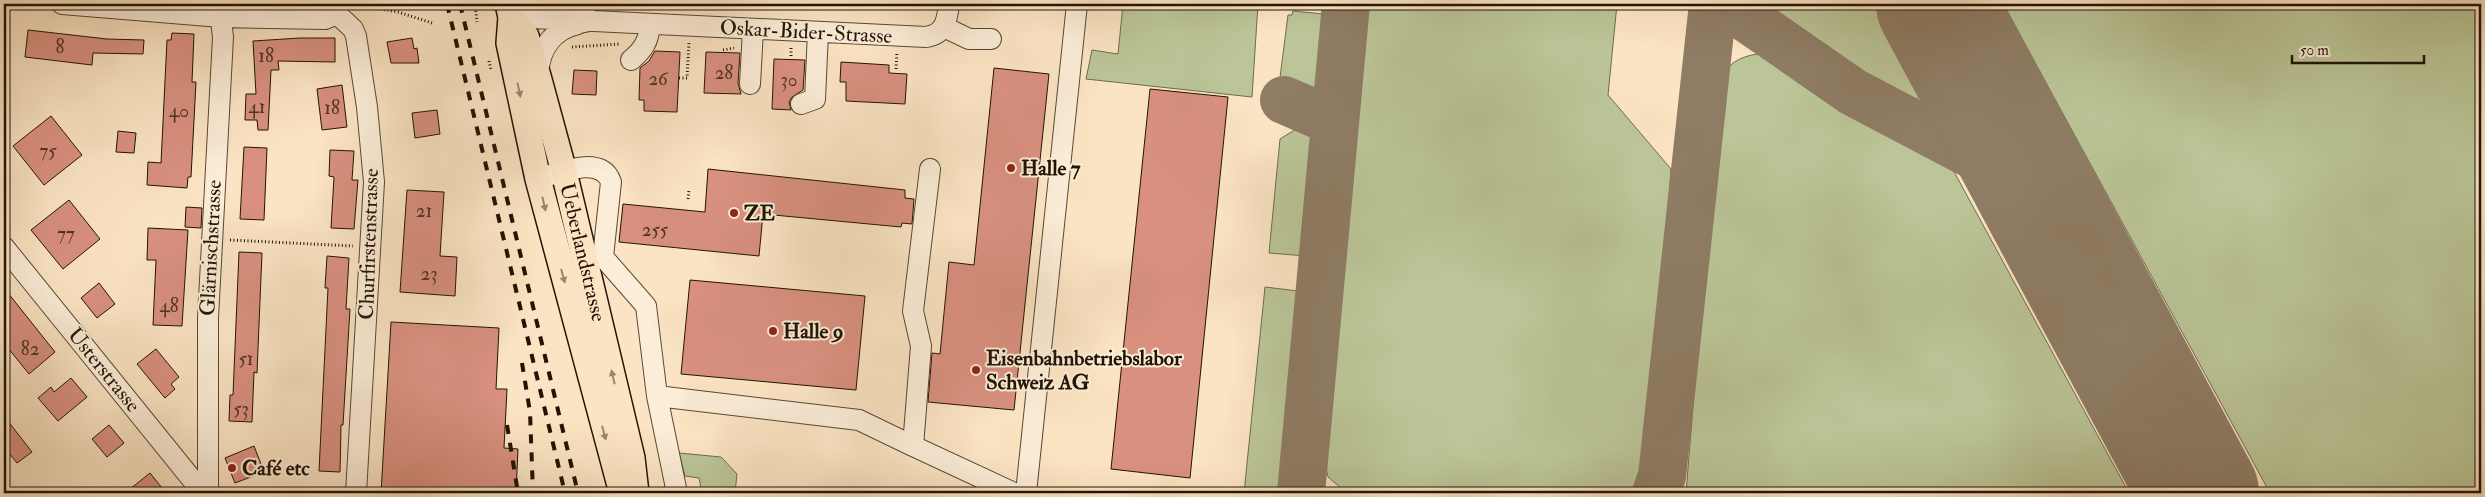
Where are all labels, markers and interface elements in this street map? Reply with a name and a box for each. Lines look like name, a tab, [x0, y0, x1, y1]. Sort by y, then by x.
street label: Oskar-Bider-Strasse	[719, 14, 893, 50]
scale bar	[2292, 32, 2425, 64]
house number: 8	[56, 35, 65, 59]
text: 50 m	[2300, 41, 2329, 60]
house number: 18	[258, 44, 274, 68]
house number: 28	[715, 61, 733, 85]
house number: 26	[648, 67, 669, 91]
house number: 30	[780, 68, 798, 92]
one-way arrow	[515, 83, 523, 98]
house number: 41	[248, 95, 266, 119]
house number: 18	[324, 96, 340, 120]
house number: 40	[169, 99, 189, 123]
house number: 75	[39, 139, 57, 163]
place label: Halle 7	[1021, 155, 1081, 182]
marker: Halle 7	[1005, 162, 1017, 174]
street label: Churfirstenstrasse	[353, 168, 385, 320]
street label: Glärnischstrasse	[194, 179, 228, 317]
street label: Ueberlandstrasse	[554, 180, 613, 325]
one-way arrow	[540, 197, 548, 212]
house number: 21	[416, 199, 432, 223]
place label: ZE	[744, 200, 775, 227]
marker: ZE	[728, 207, 740, 219]
house number: 255	[642, 218, 669, 242]
house number: 77	[57, 222, 75, 246]
house number: 23	[421, 262, 437, 286]
one-way arrow	[559, 269, 567, 284]
house number: 48	[159, 294, 179, 318]
place label: Halle 9	[783, 318, 843, 345]
street label: Usterstrasse	[62, 322, 147, 418]
marker: Halle 9	[767, 325, 779, 337]
house number: 82	[21, 337, 39, 361]
place label: Eisenbahnbetriebslabor Schweiz AG	[986, 345, 1183, 396]
house number: 51	[238, 347, 254, 371]
marker: Eisenbahnbetriebslabor Schweiz AG	[970, 364, 982, 376]
one-way arrow	[609, 370, 617, 385]
house number: 53	[233, 397, 249, 421]
one-way arrow	[601, 426, 609, 441]
place label: Café etc	[242, 455, 310, 482]
marker: Café etc	[226, 462, 238, 474]

